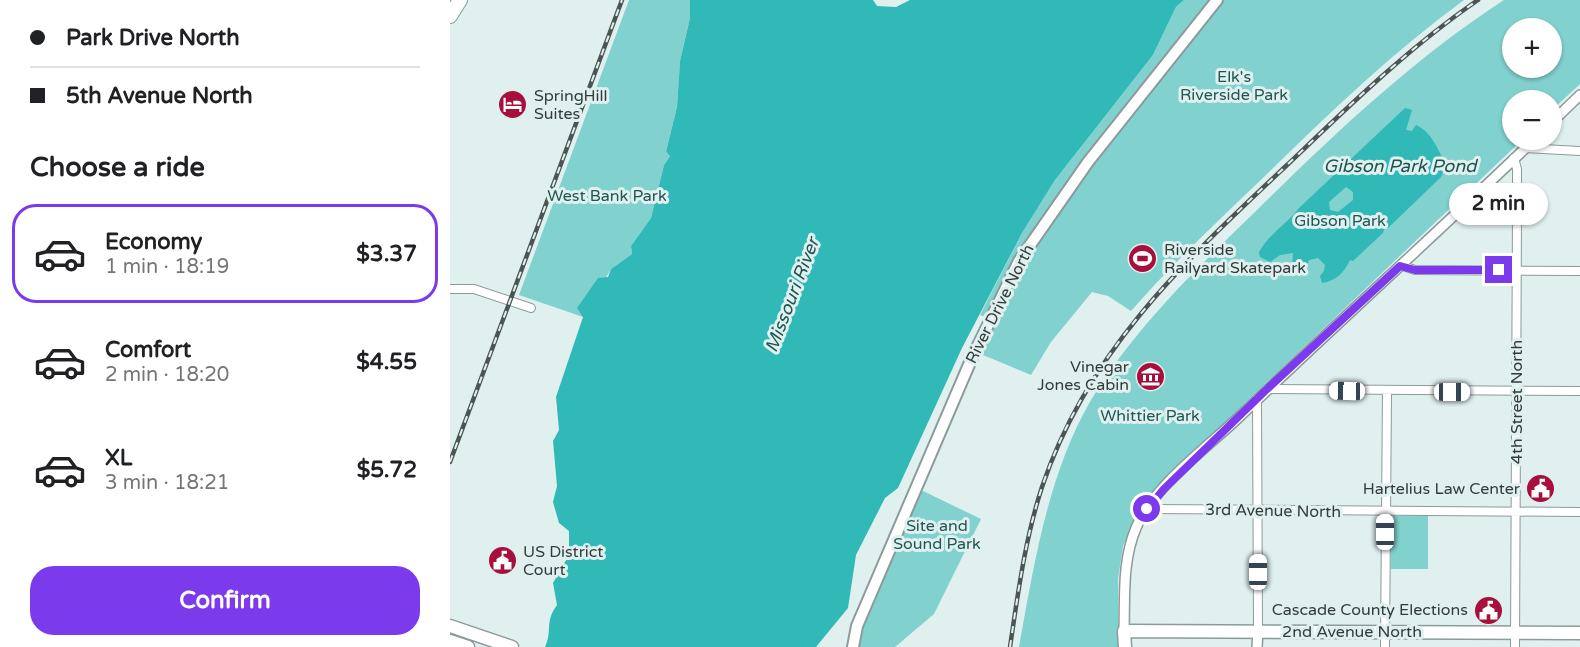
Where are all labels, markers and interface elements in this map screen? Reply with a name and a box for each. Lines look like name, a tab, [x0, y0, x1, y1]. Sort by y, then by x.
map controls	[1502, 18, 1562, 150]
button: +	[1502, 18, 1562, 78]
text: Park Drive North	[66, 25, 240, 51]
park label: Elk's Riverside Park	[1180, 67, 1288, 105]
text: 5th Avenue North	[66, 83, 253, 109]
place label: SpringHill Suites	[534, 86, 608, 124]
hotel icon: SpringHill Suites	[497, 89, 529, 121]
button: −	[1502, 90, 1562, 150]
text: Choose a ride	[30, 151, 205, 184]
water label: Gibson Park Pond	[1324, 155, 1479, 177]
callout: 2 min	[1450, 183, 1548, 225]
park label: West Bank Park	[547, 186, 667, 206]
text: 2 min	[1472, 192, 1525, 216]
park label: Gibson Park	[1294, 211, 1386, 231]
icon: car	[33, 227, 87, 281]
text: Economy	[105, 229, 202, 255]
water label: Missouri River	[760, 233, 825, 355]
place label: Riverside Railyard Skatepark	[1164, 240, 1306, 278]
text: $3.37	[356, 241, 417, 267]
street label: River Drive North	[961, 241, 1039, 367]
sports icon: Riverside Railyard Skatepark	[1127, 243, 1159, 275]
text: 1 min · 18:19	[105, 255, 229, 279]
route end	[1485, 256, 1512, 283]
icon: car	[33, 335, 87, 389]
text: Comfort	[105, 337, 191, 363]
street label: 4th Street North	[1507, 340, 1527, 464]
text: $4.55	[356, 349, 417, 375]
place label: Vinegar Jones Cabin	[1037, 357, 1130, 395]
museum icon: Vinegar Jones Cabin	[1134, 360, 1166, 392]
text: 2 min · 18:20	[105, 363, 229, 387]
car	[1329, 382, 1365, 400]
car	[1434, 383, 1470, 401]
park label: Whittier Park	[1100, 406, 1200, 426]
icon: car	[33, 443, 87, 497]
text: XL	[105, 445, 132, 471]
text: $5.72	[357, 457, 417, 483]
text: 3 min · 18:21	[105, 471, 229, 495]
public building icon: Hartelius Law Center	[1525, 473, 1557, 505]
place label: Hartelius Law Center	[1363, 479, 1521, 499]
route start	[1133, 495, 1160, 522]
street label: 3rd Avenue North	[1205, 500, 1341, 522]
car	[1376, 514, 1394, 550]
park label: Site and Sound Park	[893, 516, 981, 554]
place label: US District Court	[523, 542, 603, 580]
public building icon: US District Court	[486, 545, 518, 577]
car	[1249, 554, 1267, 590]
button: Confirm	[30, 566, 420, 635]
public building icon: Cascade County Elections	[1473, 594, 1505, 626]
place label: Cascade County Elections	[1272, 600, 1468, 620]
street label: 2nd Avenue North	[1282, 622, 1422, 642]

